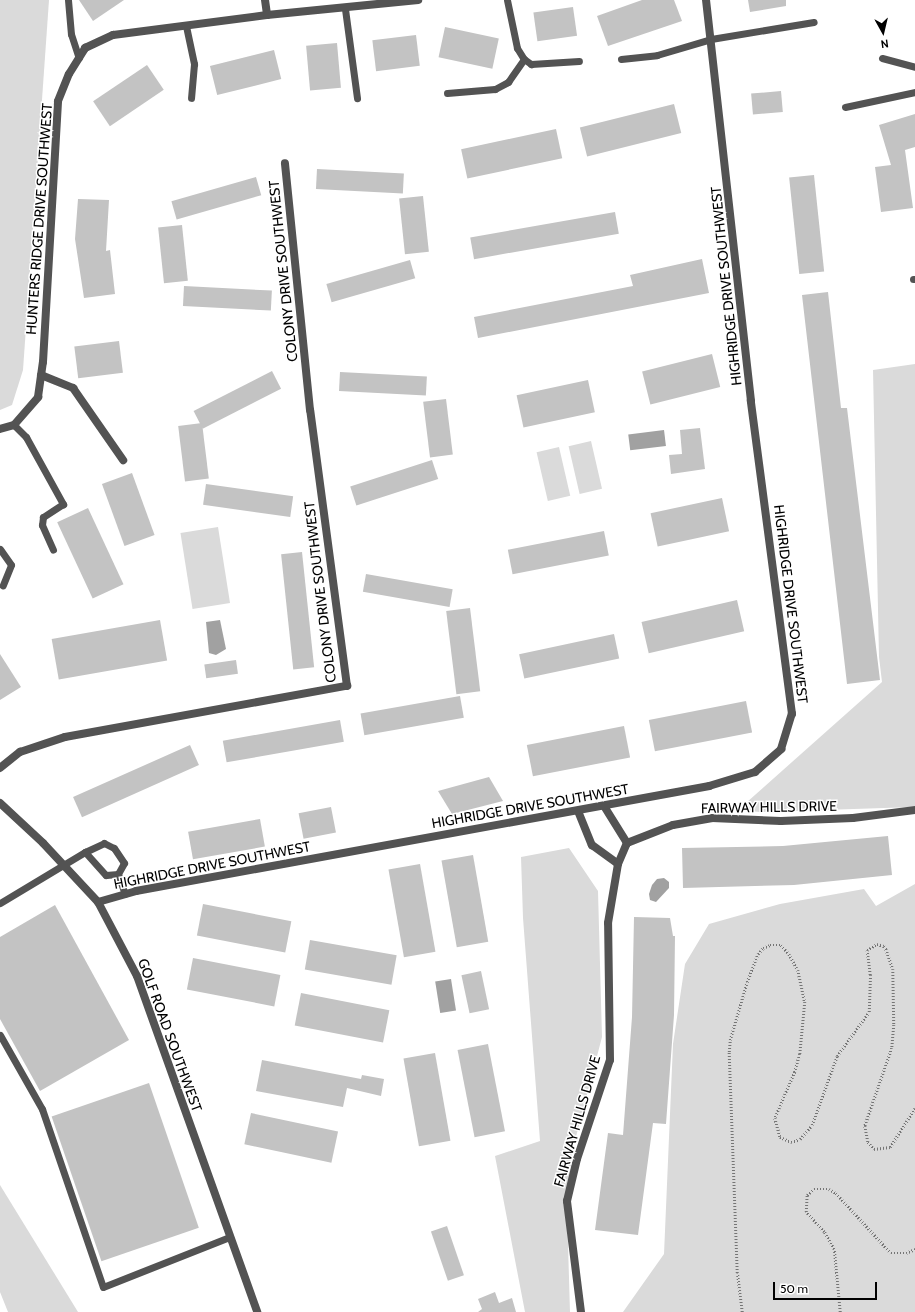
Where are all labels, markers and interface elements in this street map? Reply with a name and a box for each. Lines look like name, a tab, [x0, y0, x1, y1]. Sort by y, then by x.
north arrow	[863, 12, 903, 52]
text: N	[880, 36, 889, 51]
street label: HUNTERS RIDGE DRIVE SOUTHWEST	[23, 103, 55, 335]
street label: COLONY DRIVE SOUTHWEST	[265, 179, 301, 363]
street label: HIGHRIDGE DRIVE SOUTHWEST	[707, 186, 745, 386]
street label: COLONY DRIVE SOUTHWEST	[301, 500, 339, 684]
street label: HIGHRIDGE DRIVE SOUTHWEST	[770, 504, 812, 704]
street label: HIGHRIDGE DRIVE SOUTHWEST	[430, 780, 630, 832]
street label: FAIRWAY HILLS DRIVE	[701, 797, 837, 817]
street label: HIGHRIDGE DRIVE SOUTHWEST	[112, 838, 312, 892]
street label: GOLF ROAD SOUTHWEST	[134, 956, 206, 1114]
street label: FAIRWAY HILLS DRIVE	[550, 1053, 604, 1189]
scale bar	[775, 1274, 879, 1300]
text: 50 m	[780, 1281, 808, 1296]

